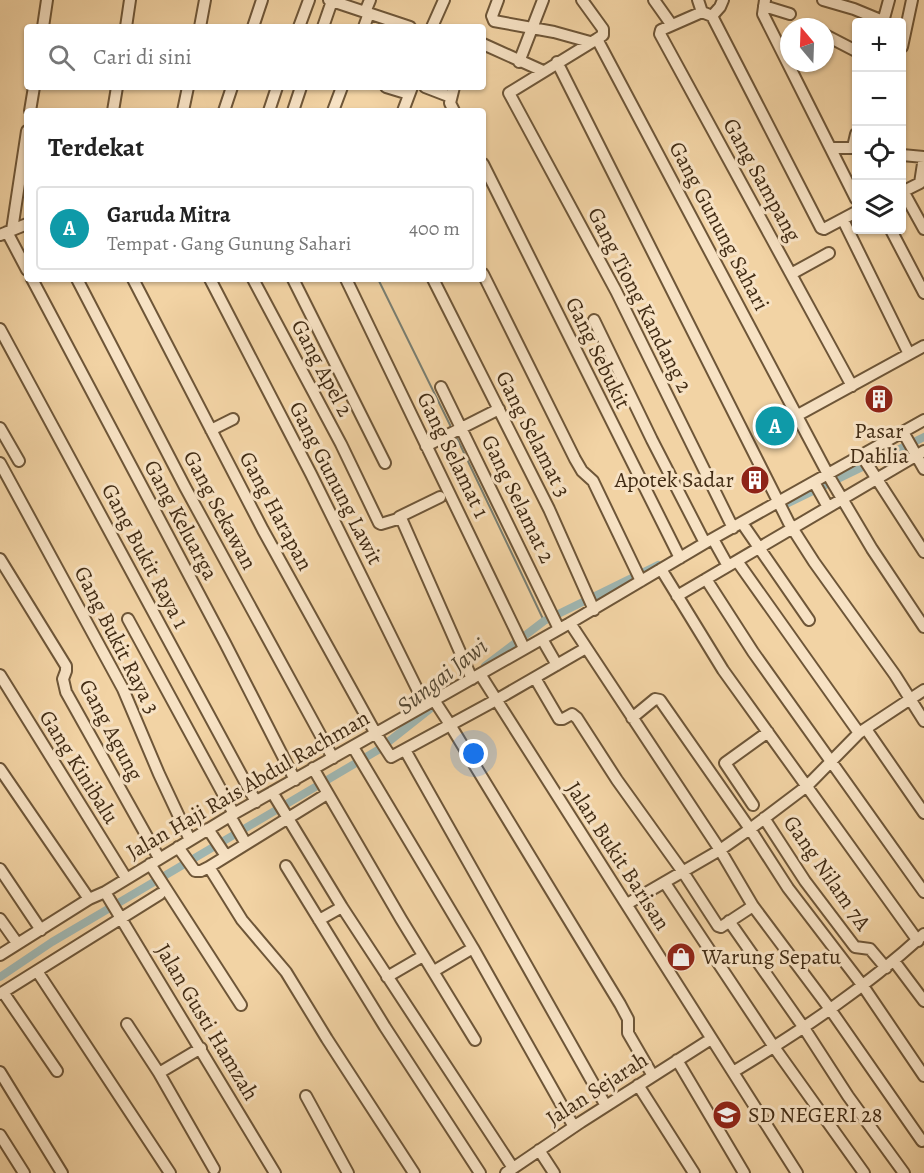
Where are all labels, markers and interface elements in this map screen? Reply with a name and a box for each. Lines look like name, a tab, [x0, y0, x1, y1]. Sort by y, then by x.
north arrow	[780, 18, 834, 72]
map controls	[852, 18, 906, 234]
button: +	[852, 18, 906, 72]
search box	[24, 24, 486, 90]
icon: search	[45, 41, 78, 74]
text: Cari di sini	[93, 42, 192, 72]
button: −	[852, 72, 906, 126]
street label: Gang Sampang	[716, 113, 808, 247]
button: locate	[852, 126, 906, 180]
text: Terdekat	[48, 130, 144, 165]
street label: Gang Gunung Sahari	[662, 136, 776, 316]
button: layers	[852, 180, 906, 234]
text: Garuda Mitra	[107, 200, 231, 230]
street label: Gang Tiong Kandang 2	[580, 202, 700, 398]
text: A	[63, 215, 76, 242]
text: 400 m	[409, 215, 460, 242]
text: Tempat · Gang Gunung Sahari	[107, 230, 351, 257]
street label: Gang Sebukit	[558, 292, 638, 414]
street label: Gang Apel 2	[284, 314, 360, 422]
street label: Gang Selamat 3	[488, 366, 578, 502]
building icon: Pasar Dahlia	[863, 383, 895, 415]
street label: Gang Selamat 1	[410, 387, 496, 523]
street label: Gang Gunung Lawit	[282, 396, 390, 570]
pin: A	[756, 404, 794, 448]
place label: Pasar Dahlia	[849, 416, 909, 471]
street label: Gang Selamat 2	[474, 430, 562, 568]
street label: Gang Sekawan	[176, 445, 264, 575]
street label: Gang Harapan	[232, 446, 320, 576]
street label: Gang Keluarga	[137, 455, 226, 586]
building icon: Apotek Sadar	[739, 464, 771, 496]
place label: Apotek Sadar	[614, 465, 734, 495]
street label: Gang Bukit Raya 1	[94, 478, 196, 634]
street label: Gang Bukit Raya 3	[67, 561, 167, 719]
water label: Sungai Jawi	[390, 630, 494, 722]
street label: Gang Agung	[72, 674, 150, 786]
street label: Jalan Haji Rais Abdul Rachman	[121, 703, 375, 867]
street label: Gang Kinibalu	[32, 704, 126, 830]
your location	[459, 739, 488, 768]
street label: Jalan Bukit Barisan	[559, 776, 677, 936]
street label: Gang Nilam 7A	[776, 809, 878, 938]
street label: Jalan Gusti Hamzah	[148, 938, 266, 1106]
shop icon: Warung Sepatu	[665, 941, 697, 973]
place label: Warung Sepatu	[701, 942, 841, 972]
street label: Jalan Sejarah	[540, 1045, 654, 1133]
school or university icon: SD NEGERI 28	[711, 1099, 743, 1131]
place label: SD NEGERI 28	[748, 1100, 882, 1130]

